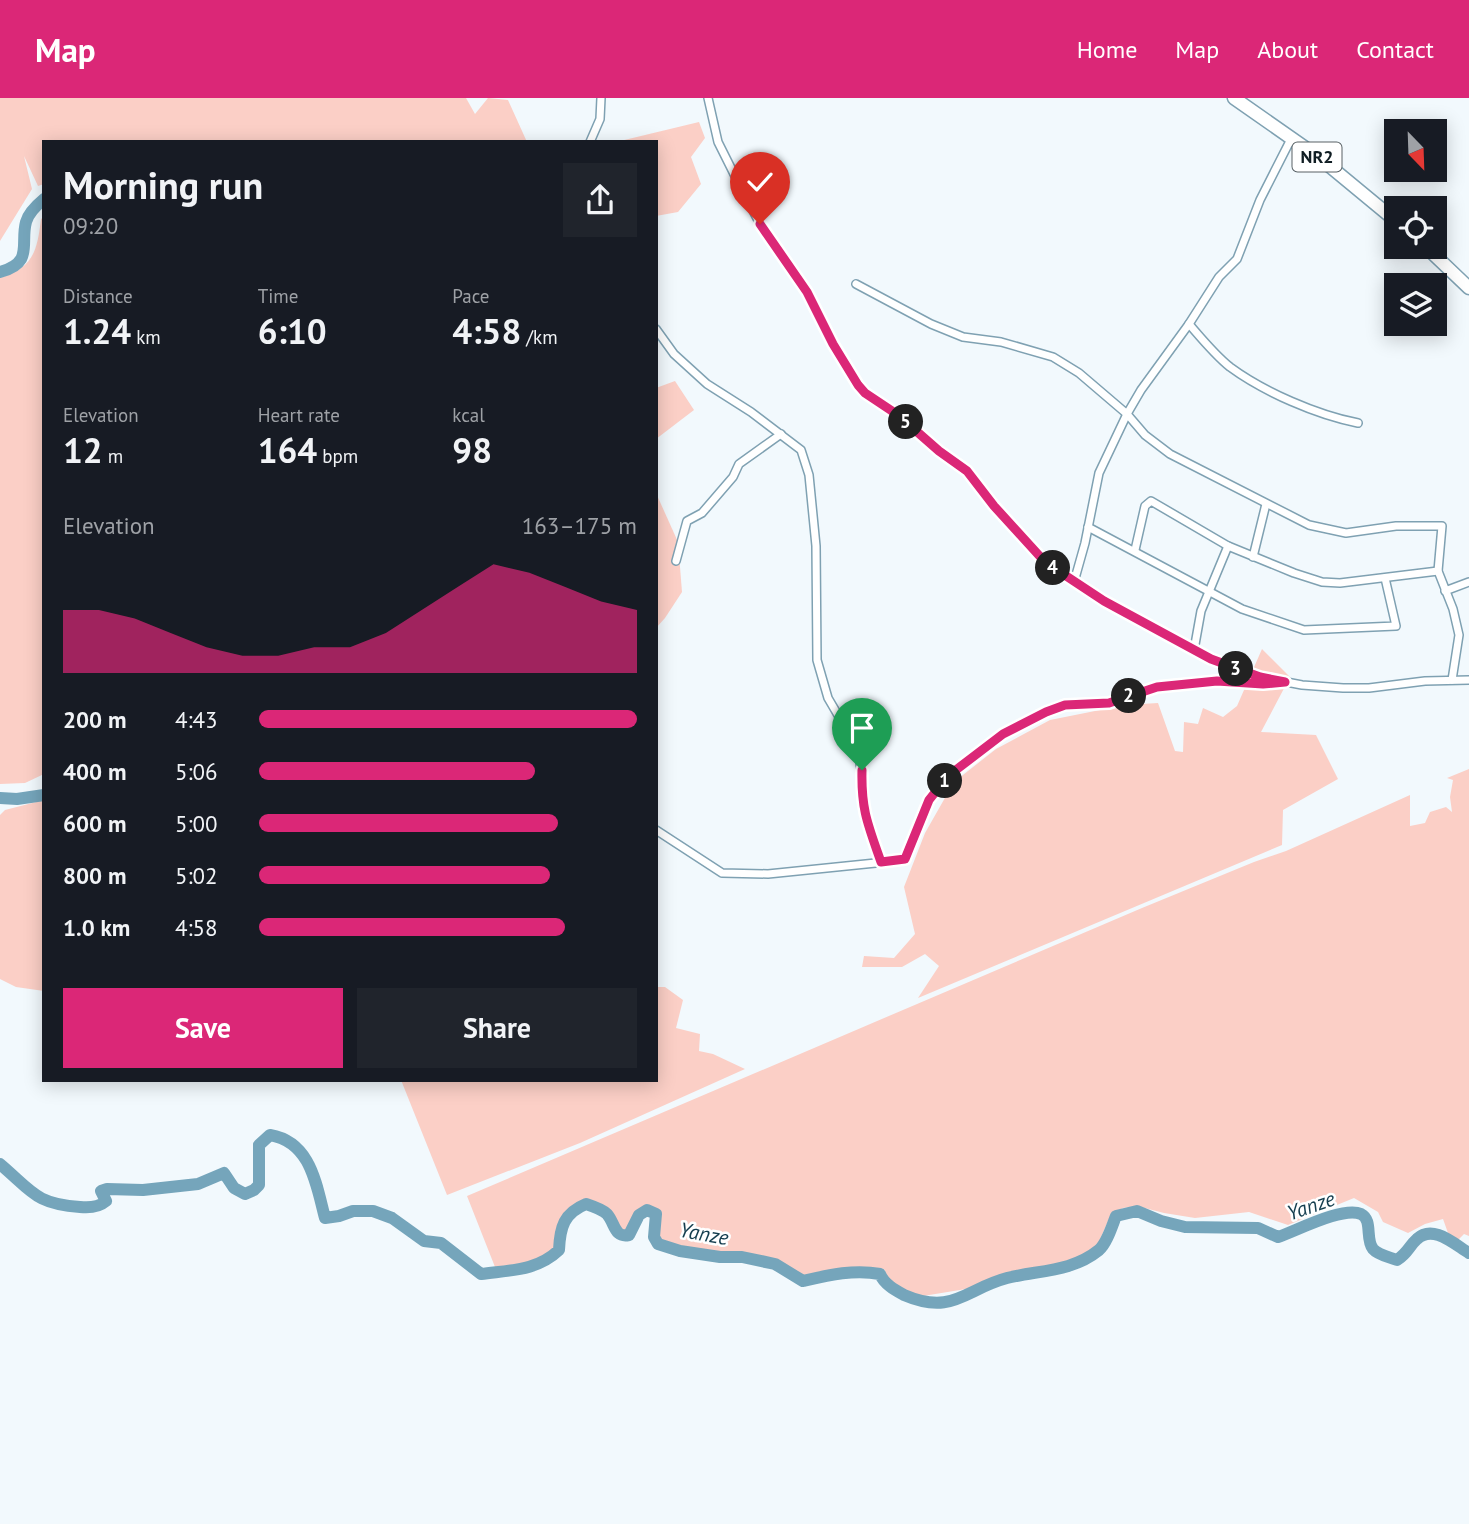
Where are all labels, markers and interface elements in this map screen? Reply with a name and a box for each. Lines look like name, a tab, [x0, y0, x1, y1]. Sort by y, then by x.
text: Map	[35, 28, 96, 71]
text: Home	[1077, 34, 1137, 65]
text: Map	[1175, 34, 1219, 65]
text: About	[1257, 34, 1318, 65]
text: Contact	[1356, 34, 1434, 65]
north arrow	[1384, 119, 1447, 182]
map controls	[1384, 119, 1447, 336]
road number: NR2	[1292, 142, 1342, 172]
pin	[730, 152, 790, 224]
text: Morning run	[63, 160, 263, 209]
button: share	[563, 163, 637, 237]
icon: check	[741, 163, 779, 201]
button: locate	[1384, 196, 1447, 259]
text: 09:20	[63, 211, 118, 240]
button: layers	[1384, 273, 1447, 336]
text: Distance	[63, 284, 133, 308]
text: Time	[258, 284, 298, 308]
text: Pace	[452, 284, 490, 308]
text: 1.24	[63, 308, 131, 354]
text: 6:10	[258, 308, 327, 354]
text: 4:58	[452, 308, 521, 354]
text: km	[131, 325, 161, 349]
text: /km	[521, 325, 558, 349]
text: Elevation	[63, 403, 139, 427]
text: Heart rate	[258, 403, 340, 427]
text: kcal	[452, 403, 485, 427]
pin: 5	[888, 404, 923, 440]
text: 5	[900, 409, 911, 433]
text: 12	[63, 427, 103, 473]
text: 164	[258, 427, 317, 473]
text: 98	[452, 427, 492, 473]
text: m	[103, 444, 123, 468]
text: bpm	[317, 444, 358, 468]
text: Elevation	[63, 511, 155, 540]
text: 163–175 m	[522, 511, 637, 540]
pin: 4	[1036, 550, 1070, 586]
text: 4	[1047, 555, 1058, 579]
pin: 3	[1218, 652, 1254, 686]
text: 3	[1230, 656, 1241, 680]
pin: 2	[1112, 678, 1146, 714]
text: 2	[1123, 683, 1134, 707]
pin	[832, 698, 892, 770]
text: 200 m	[63, 705, 126, 734]
text: 4:43	[175, 705, 218, 734]
icon: arrive	[843, 709, 881, 747]
text: 400 m	[63, 757, 126, 786]
text: 5:06	[175, 757, 218, 786]
pin: 1	[928, 764, 962, 798]
text: 1	[939, 768, 950, 792]
text: 600 m	[63, 809, 126, 838]
text: 5:00	[175, 809, 218, 838]
text: 800 m	[63, 861, 126, 890]
text: 5:02	[175, 861, 218, 890]
text: 1.0 km	[63, 913, 130, 942]
text: 4:58	[175, 913, 218, 942]
button: Save	[63, 988, 343, 1068]
button: Share	[357, 988, 637, 1068]
water label: Yanze	[1283, 1185, 1339, 1226]
water label: Yanze	[678, 1216, 731, 1251]

